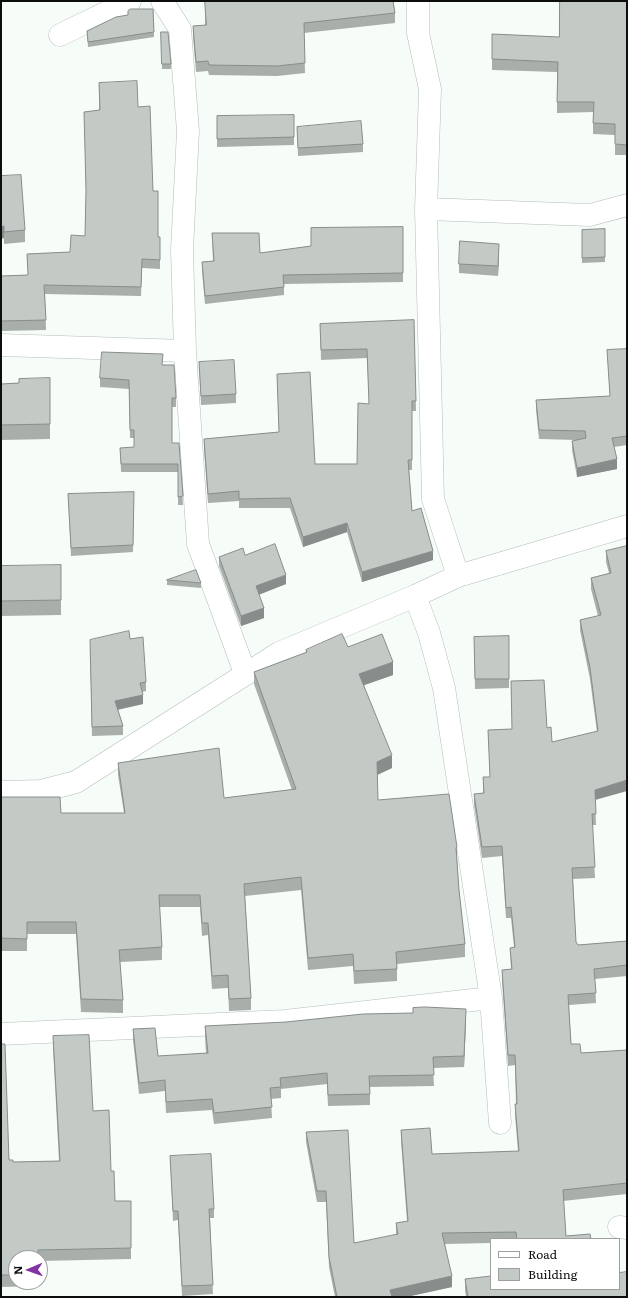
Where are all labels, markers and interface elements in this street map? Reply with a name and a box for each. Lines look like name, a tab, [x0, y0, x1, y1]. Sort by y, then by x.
legend	[490, 1238, 620, 1290]
text: Road	[528, 1245, 557, 1263]
north arrow	[8, 1250, 48, 1290]
text: N	[9, 1265, 25, 1275]
text: Building	[528, 1265, 577, 1283]

